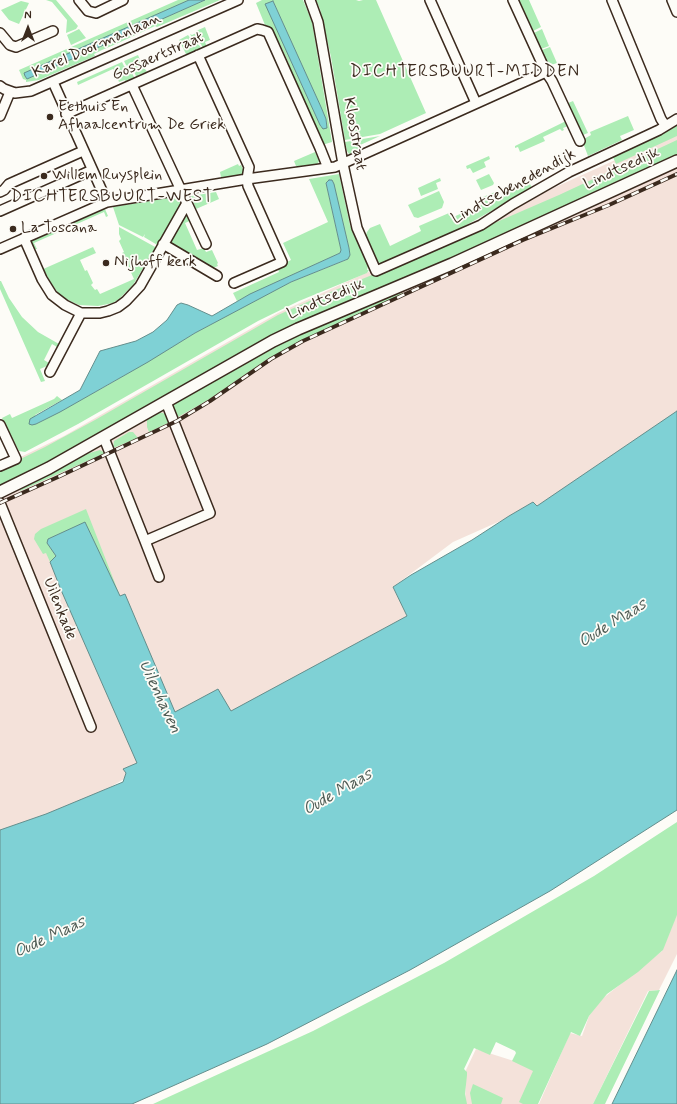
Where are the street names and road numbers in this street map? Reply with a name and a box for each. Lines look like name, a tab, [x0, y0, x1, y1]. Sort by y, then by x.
street label: Karel Doormanlaan	[30, 9, 164, 83]
street label: Gossaertstraat	[109, 28, 207, 86]
street label: Kloosstraat	[338, 96, 370, 172]
street label: Lindtsedijk	[581, 143, 663, 195]
street label: Lindtsebenedendijk	[448, 145, 580, 229]
street label: Lindtsedijk	[285, 275, 367, 325]
street label: Uilenkade	[38, 575, 80, 643]

